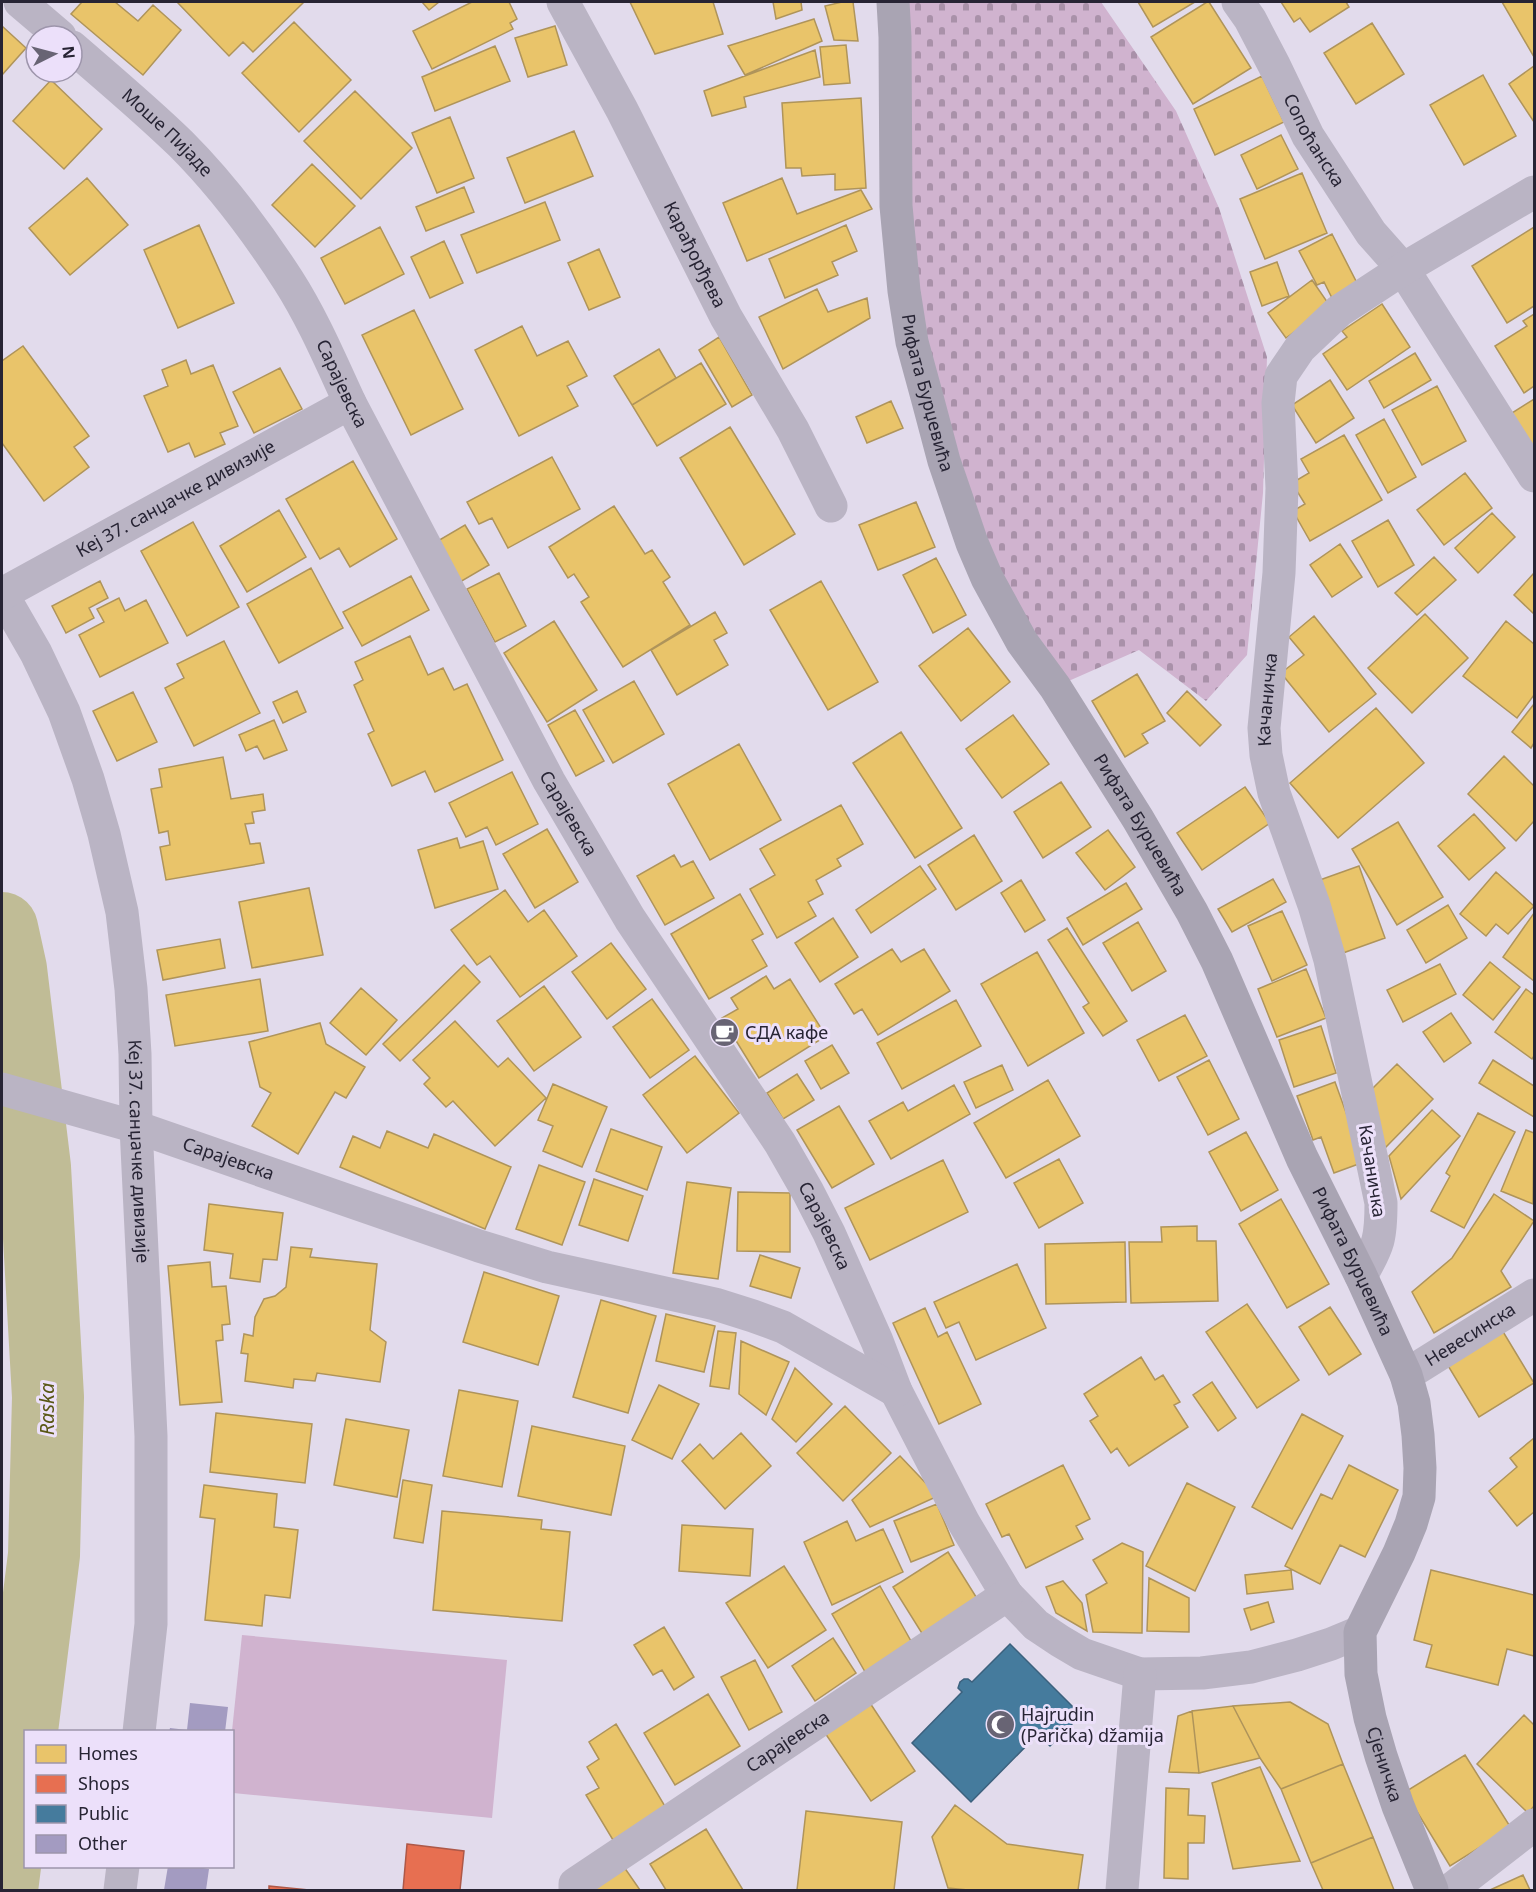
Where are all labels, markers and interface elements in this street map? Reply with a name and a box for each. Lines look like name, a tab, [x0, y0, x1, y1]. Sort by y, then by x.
north arrow	[24, 24, 84, 84]
text: N	[57, 45, 81, 60]
street label: Моше Пијаде	[117, 82, 219, 181]
street label: Сопоћанска	[1278, 89, 1351, 191]
street label: Карађорђева	[659, 197, 732, 312]
street label: Рифата Бурџевића	[897, 312, 960, 475]
street label: Сарајевска	[311, 335, 374, 432]
street label: Кеј 37. санџачке дивизије	[71, 434, 279, 562]
street label: Качаничка	[1251, 652, 1282, 747]
street label: Рифата Бурџевића	[1089, 749, 1193, 900]
street label: Сарајевска	[535, 766, 603, 860]
cafe icon: СДА кафе	[708, 1017, 740, 1049]
place label: СДА кафе	[745, 1020, 828, 1044]
street label: Кеј 37. санџачке дивизије	[123, 1039, 156, 1264]
street label: Качаничка	[1354, 1123, 1392, 1219]
street label: Сарајевска	[180, 1131, 278, 1185]
street label: Сарајевска	[793, 1177, 857, 1273]
street label: Рифата Бурџевића	[1307, 1183, 1400, 1339]
street label: Невесинска	[1420, 1297, 1520, 1371]
water label: Raska	[33, 1383, 60, 1435]
place label: Hajrudin (Parička) džamija	[1021, 1702, 1164, 1747]
street label: Сарајевска	[741, 1704, 834, 1777]
mosque icon: Hajrudin (Parička) džamija	[984, 1709, 1016, 1741]
street label: Сјеничка	[1362, 1723, 1409, 1805]
legend	[24, 1730, 234, 1868]
text: Homes	[78, 1741, 138, 1765]
text: Shops	[78, 1771, 130, 1795]
text: Public	[78, 1801, 129, 1825]
text: Other	[78, 1831, 128, 1855]

